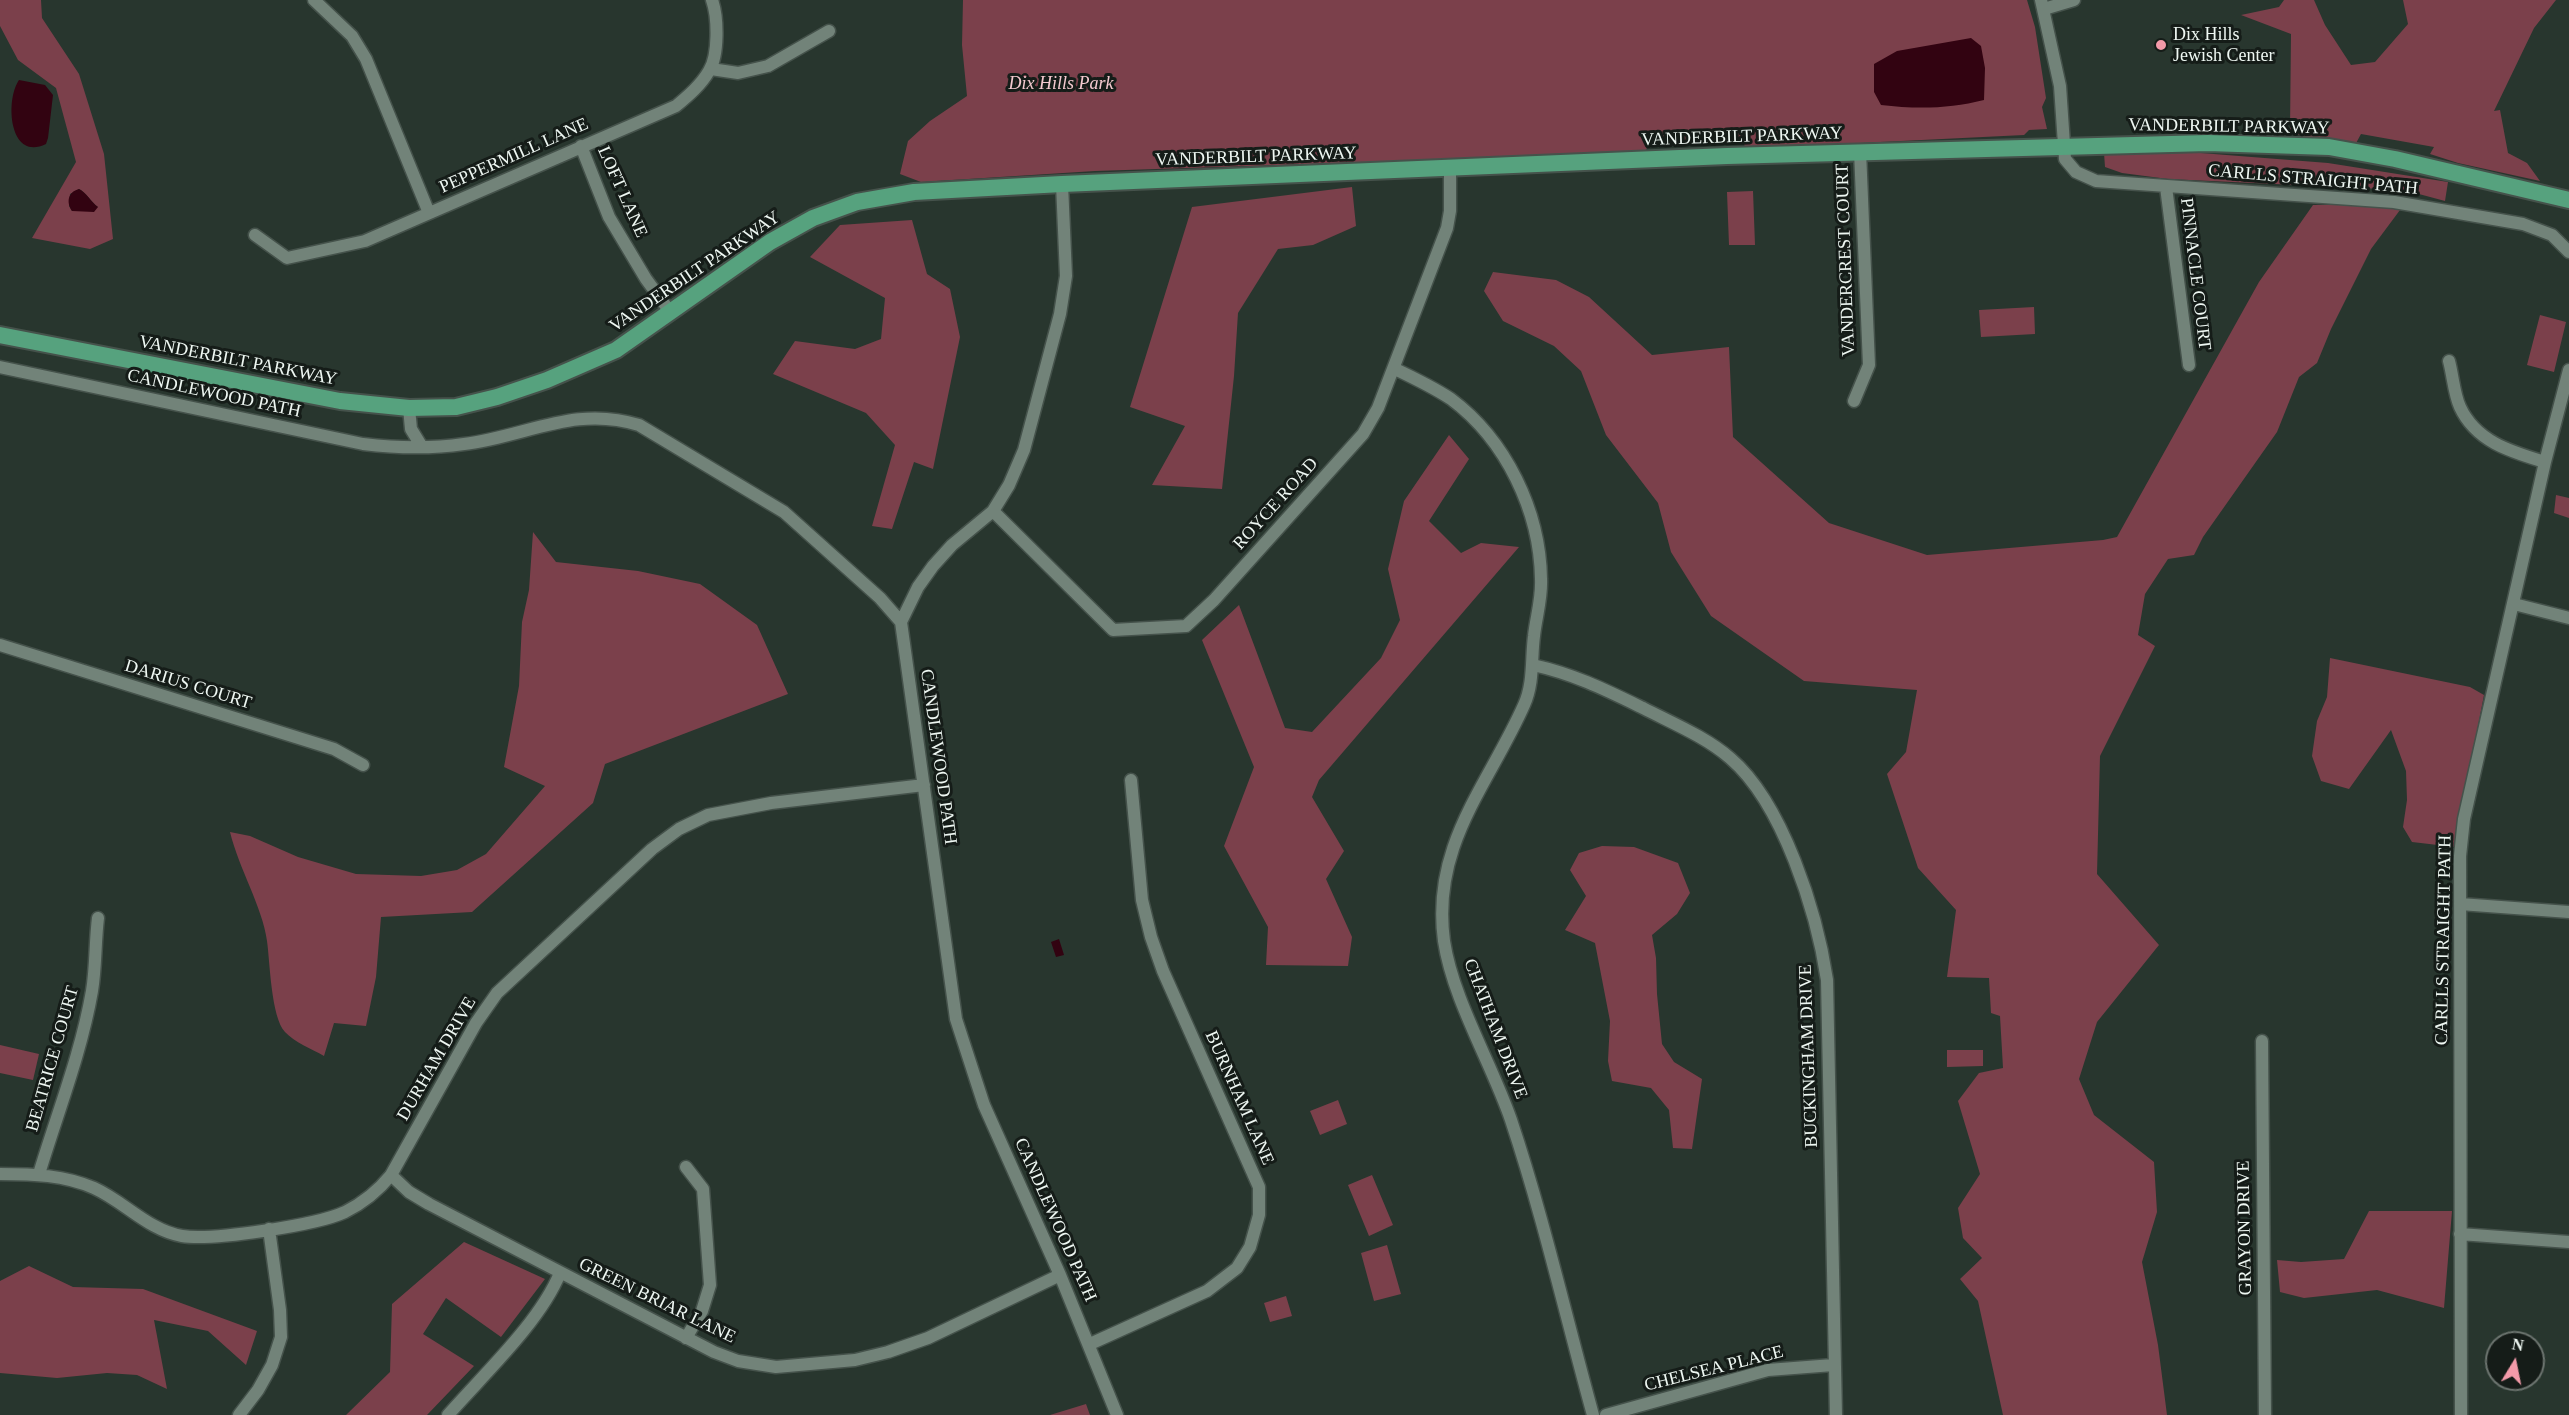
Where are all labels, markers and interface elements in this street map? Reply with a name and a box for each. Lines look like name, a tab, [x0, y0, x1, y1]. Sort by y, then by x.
place label: Dix Hills Jewish Center	[2173, 24, 2274, 66]
marker: Dix Hills Jewish Center	[2154, 38, 2168, 52]
park label: Dix Hills Park	[1009, 73, 1113, 95]
street label: PEPPERMILL LANE	[436, 113, 592, 199]
street label: VANDERBILT PARKWAY	[2128, 114, 2330, 140]
street label: VANDERBILT PARKWAY	[1641, 123, 1843, 151]
street label: LOFT LANE	[592, 143, 652, 241]
street label: VANDERBILT PARKWAY	[1155, 143, 1357, 171]
street label: CARLLS STRAIGHT PATH	[2207, 160, 2419, 200]
street label: VANDERCREST COURT	[1832, 163, 1860, 357]
street label: PINNACLE COURT	[2175, 197, 2215, 351]
street label: VANDERBILT PARKWAY	[606, 207, 784, 337]
street label: VANDERBILT PARKWAY	[137, 331, 339, 391]
street label: CANDLEWOOD PATH	[125, 365, 303, 423]
street label: ROYCE ROAD	[1229, 453, 1323, 555]
street label: DARIUS COURT	[122, 655, 254, 715]
street label: CANDLEWOOD PATH	[915, 668, 961, 846]
street label: CARLLS STRAIGHT PATH	[2431, 835, 2457, 1045]
street label: CHATHAM DRIVE	[1458, 956, 1532, 1102]
street label: BUCKINGHAM DRIVE	[1795, 964, 1823, 1148]
street label: BEATRICE COURT	[22, 984, 84, 1134]
street label: DURHAM DRIVE	[393, 993, 481, 1125]
street label: BURNHAM LANE	[1200, 1028, 1278, 1168]
street label: CANDLEWOOD PATH	[1009, 1135, 1101, 1305]
street label: GRAYON DRIVE	[2233, 1160, 2257, 1296]
street label: GREEN BRIAR LANE	[575, 1254, 739, 1348]
north arrow	[2485, 1331, 2545, 1391]
text: N	[2511, 1335, 2525, 1354]
street label: CHELSEA PLACE	[1642, 1341, 1786, 1397]

